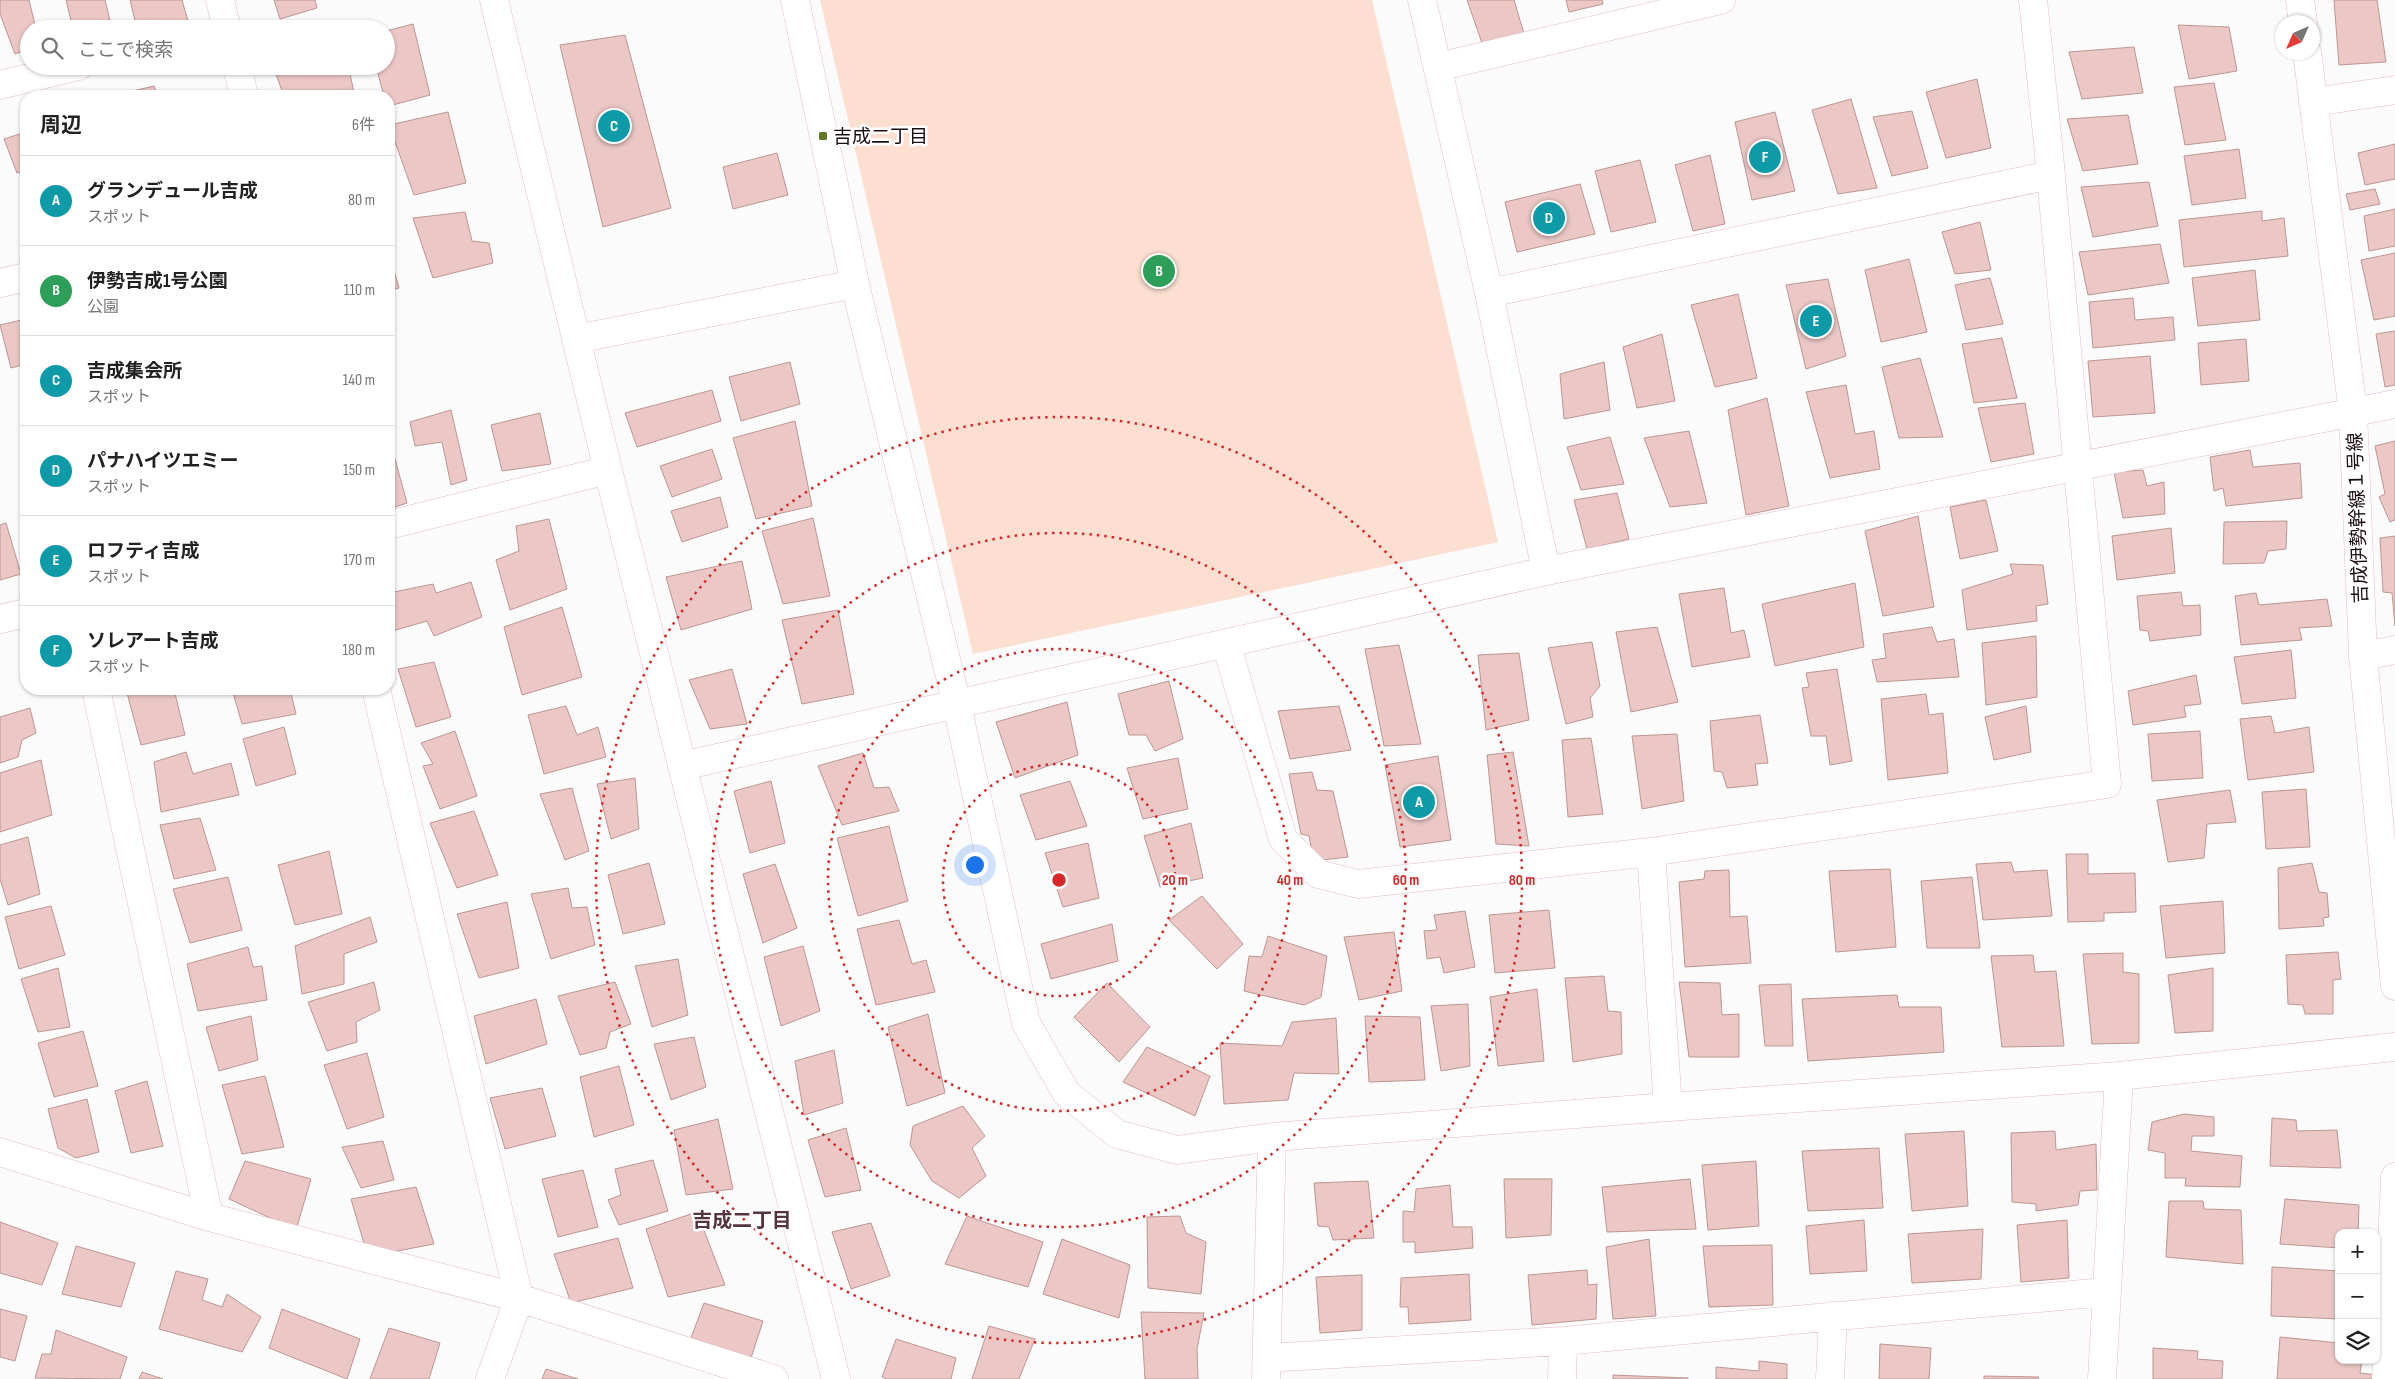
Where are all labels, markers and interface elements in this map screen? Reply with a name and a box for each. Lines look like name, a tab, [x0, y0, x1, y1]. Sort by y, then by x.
north arrow	[2275, 15, 2320, 60]
search box	[20, 20, 395, 75]
icon: search	[38, 34, 66, 62]
text: ここで検索	[78, 39, 173, 62]
pin: C	[598, 107, 630, 145]
text: 周辺	[40, 113, 82, 138]
text: 6件	[352, 116, 375, 135]
place label: 吉成二丁目	[833, 126, 928, 149]
marker: 吉成二丁目	[817, 130, 829, 142]
pin: F	[1749, 138, 1781, 176]
text: グランデュール吉成	[87, 180, 258, 203]
text: A	[52, 191, 60, 210]
text: 80 m	[348, 191, 375, 210]
pin: D	[1533, 199, 1565, 237]
text: スポット	[87, 208, 151, 227]
pin: B	[1143, 252, 1175, 290]
text: 伊勢吉成1号公園	[87, 270, 227, 293]
text: B	[52, 281, 60, 300]
text: 110 m	[344, 281, 375, 300]
text: 公園	[87, 298, 119, 317]
pin: E	[1800, 302, 1832, 340]
text: 吉成集会所	[87, 360, 182, 383]
text: C	[52, 371, 60, 390]
text: 140 m	[343, 371, 375, 390]
text: スポット	[87, 388, 151, 407]
street label: 吉成伊勢幹線１号線	[2344, 432, 2373, 604]
text: パナハイツエミー	[87, 450, 239, 473]
text: D	[52, 461, 60, 480]
text: 150 m	[343, 461, 375, 480]
text: スポット	[87, 478, 151, 497]
text: ロフティ吉成	[87, 540, 200, 563]
text: E	[53, 551, 59, 570]
text: 170 m	[343, 551, 375, 570]
text: スポット	[87, 568, 151, 587]
text: ソレアート吉成	[87, 630, 219, 653]
text: F	[53, 641, 59, 660]
text: 180 m	[342, 641, 375, 660]
text: スポット	[87, 658, 151, 677]
pin: A	[1403, 783, 1435, 821]
your location	[962, 852, 988, 878]
centre of rings	[1050, 871, 1068, 889]
text: 20 m	[1162, 871, 1188, 890]
text: 40 m	[1277, 871, 1303, 890]
text: 60 m	[1393, 871, 1419, 890]
text: 80 m	[1509, 871, 1535, 890]
district label: 吉成二丁目	[692, 1209, 792, 1233]
map controls	[2335, 1229, 2380, 1364]
button: +	[2335, 1229, 2380, 1274]
button: −	[2335, 1274, 2380, 1319]
button: layers	[2335, 1319, 2380, 1364]

